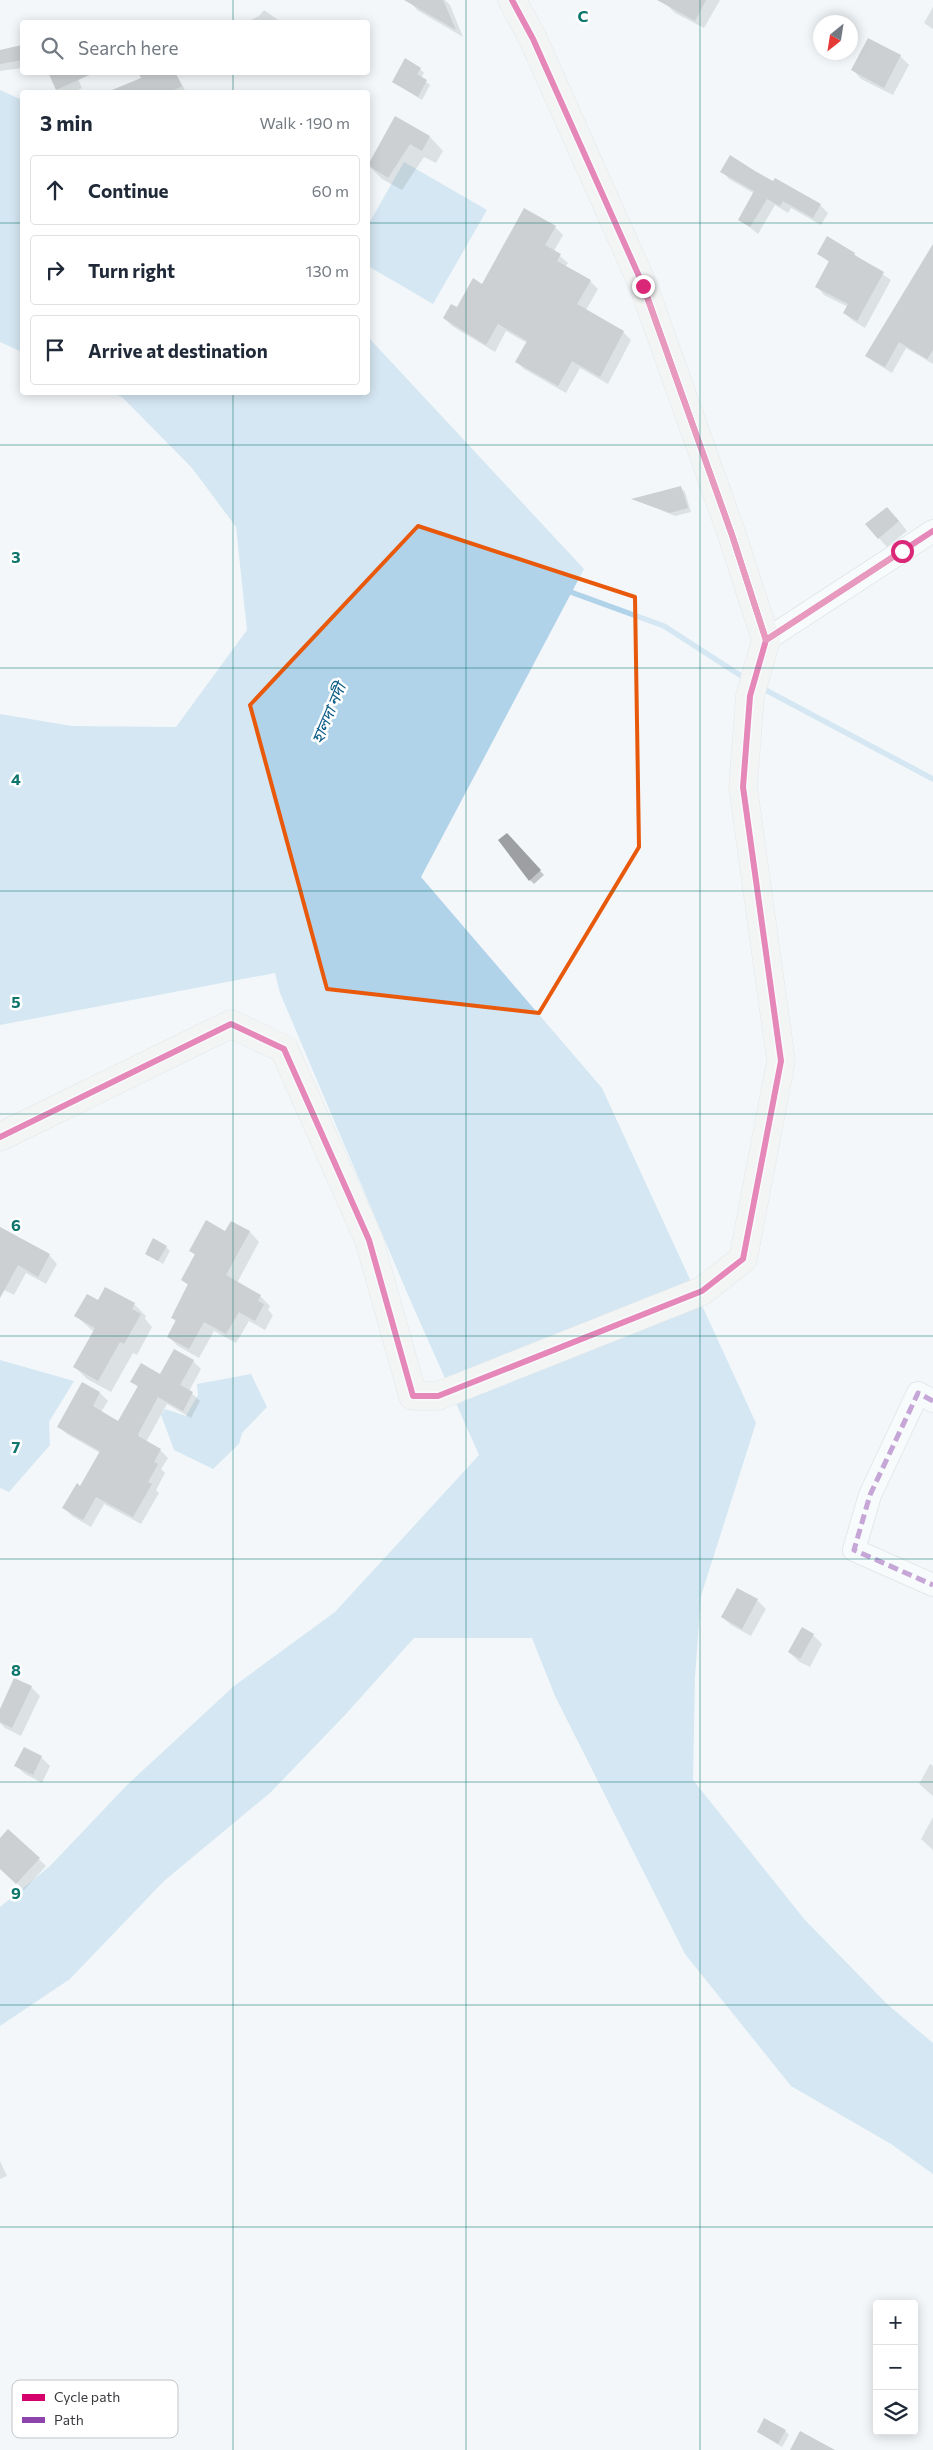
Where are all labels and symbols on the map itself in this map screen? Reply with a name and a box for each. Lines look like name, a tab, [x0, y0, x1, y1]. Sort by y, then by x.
text: C	[578, 6, 589, 25]
north arrow	[813, 15, 858, 60]
route end	[632, 275, 655, 298]
route start	[891, 540, 914, 563]
text: 3	[11, 547, 21, 566]
water label: হালদা নদী	[307, 678, 350, 746]
text: 4	[11, 769, 21, 788]
text: 5	[11, 992, 21, 1011]
text: 6	[11, 1215, 21, 1234]
text: 7	[12, 1437, 21, 1456]
text: 8	[11, 1660, 21, 1679]
text: 9	[11, 1883, 21, 1902]
legend	[12, 2380, 178, 2438]
text: Cycle path	[54, 2388, 120, 2405]
text: Path	[54, 2411, 84, 2428]

